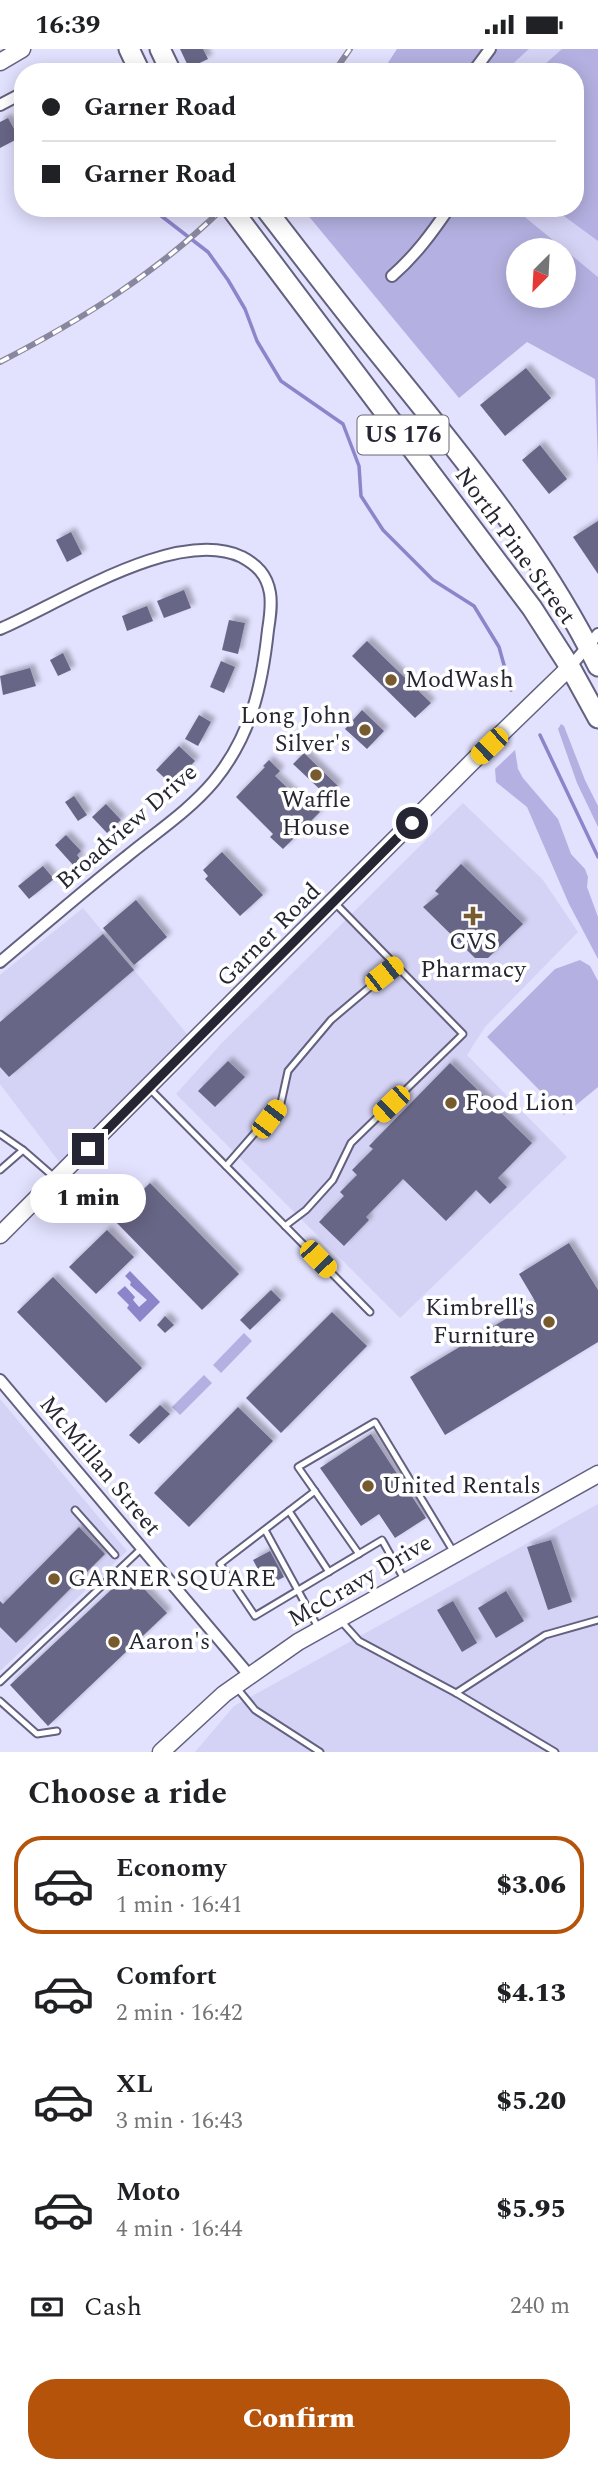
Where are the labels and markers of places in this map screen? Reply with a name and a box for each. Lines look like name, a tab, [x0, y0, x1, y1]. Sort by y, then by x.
place label: ModWash	[405, 662, 514, 698]
marker: ModWash	[383, 672, 399, 688]
place label: Long John Silver's	[240, 698, 351, 762]
marker: Long John Silver's	[357, 722, 373, 738]
marker: Waffle House	[308, 767, 324, 783]
place label: Waffle House	[281, 782, 351, 846]
marker: CVS Pharmacy	[465, 908, 481, 924]
place label: CVS Pharmacy	[420, 924, 527, 988]
place label: Food Lion	[465, 1085, 574, 1121]
marker: Food Lion	[443, 1095, 459, 1111]
place label: Kimbrell's Furniture	[425, 1290, 535, 1354]
marker: Kimbrell's Furniture	[541, 1314, 557, 1330]
place label: United Rentals	[382, 1468, 541, 1504]
marker: United Rentals	[360, 1478, 376, 1494]
place label: GARNER SQUARE	[68, 1561, 276, 1597]
marker: GARNER SQUARE	[46, 1571, 62, 1587]
place label: Aaron's	[128, 1624, 210, 1660]
marker: Aaron's	[106, 1634, 122, 1650]

